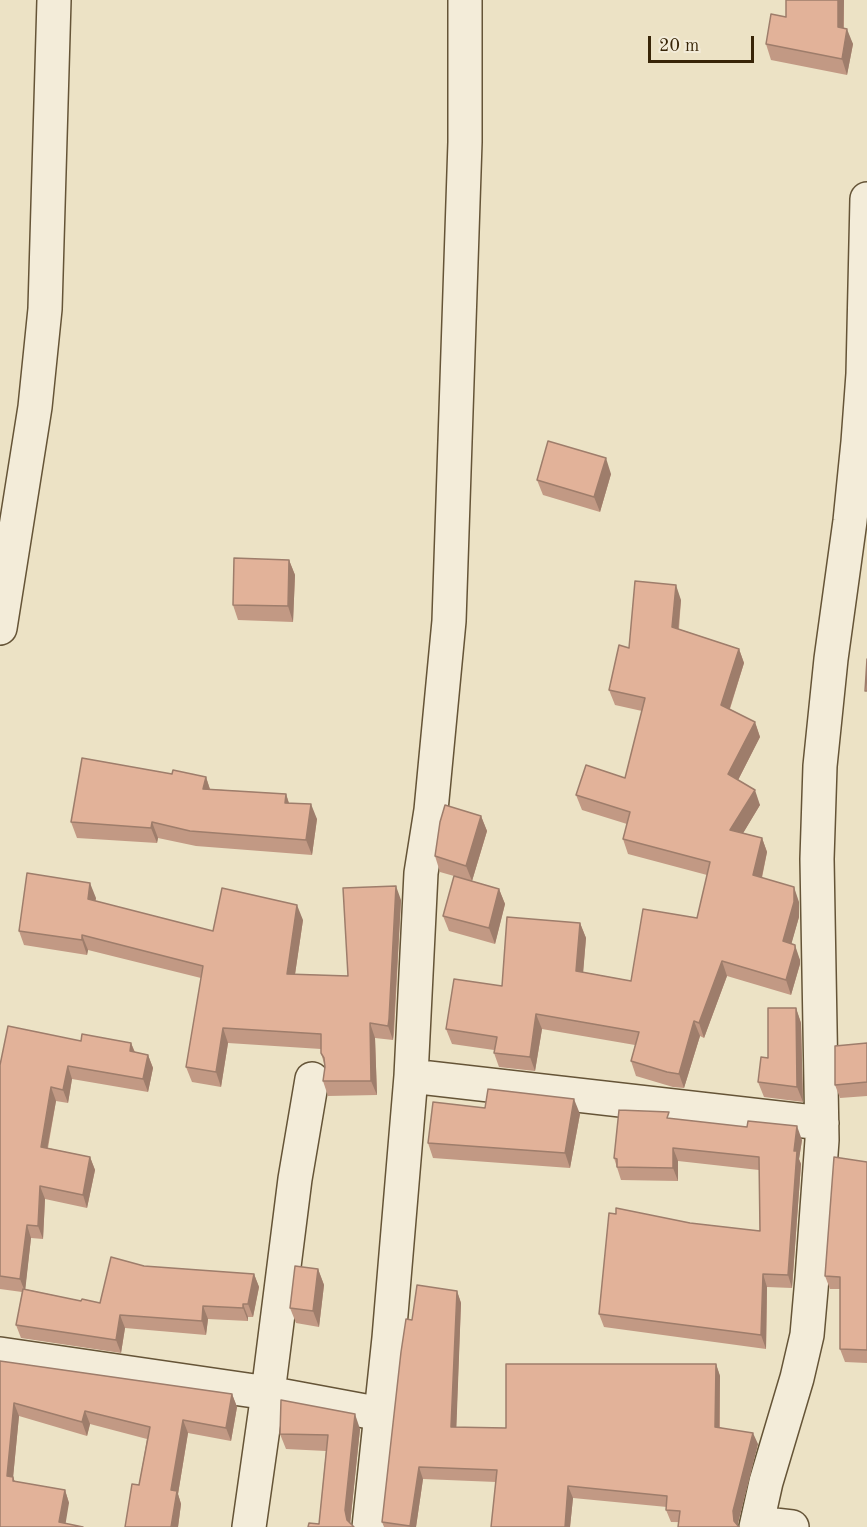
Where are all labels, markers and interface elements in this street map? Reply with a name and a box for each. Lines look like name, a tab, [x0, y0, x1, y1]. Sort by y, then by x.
scale bar	[651, 24, 758, 62]
text: 20 m	[659, 37, 699, 55]

